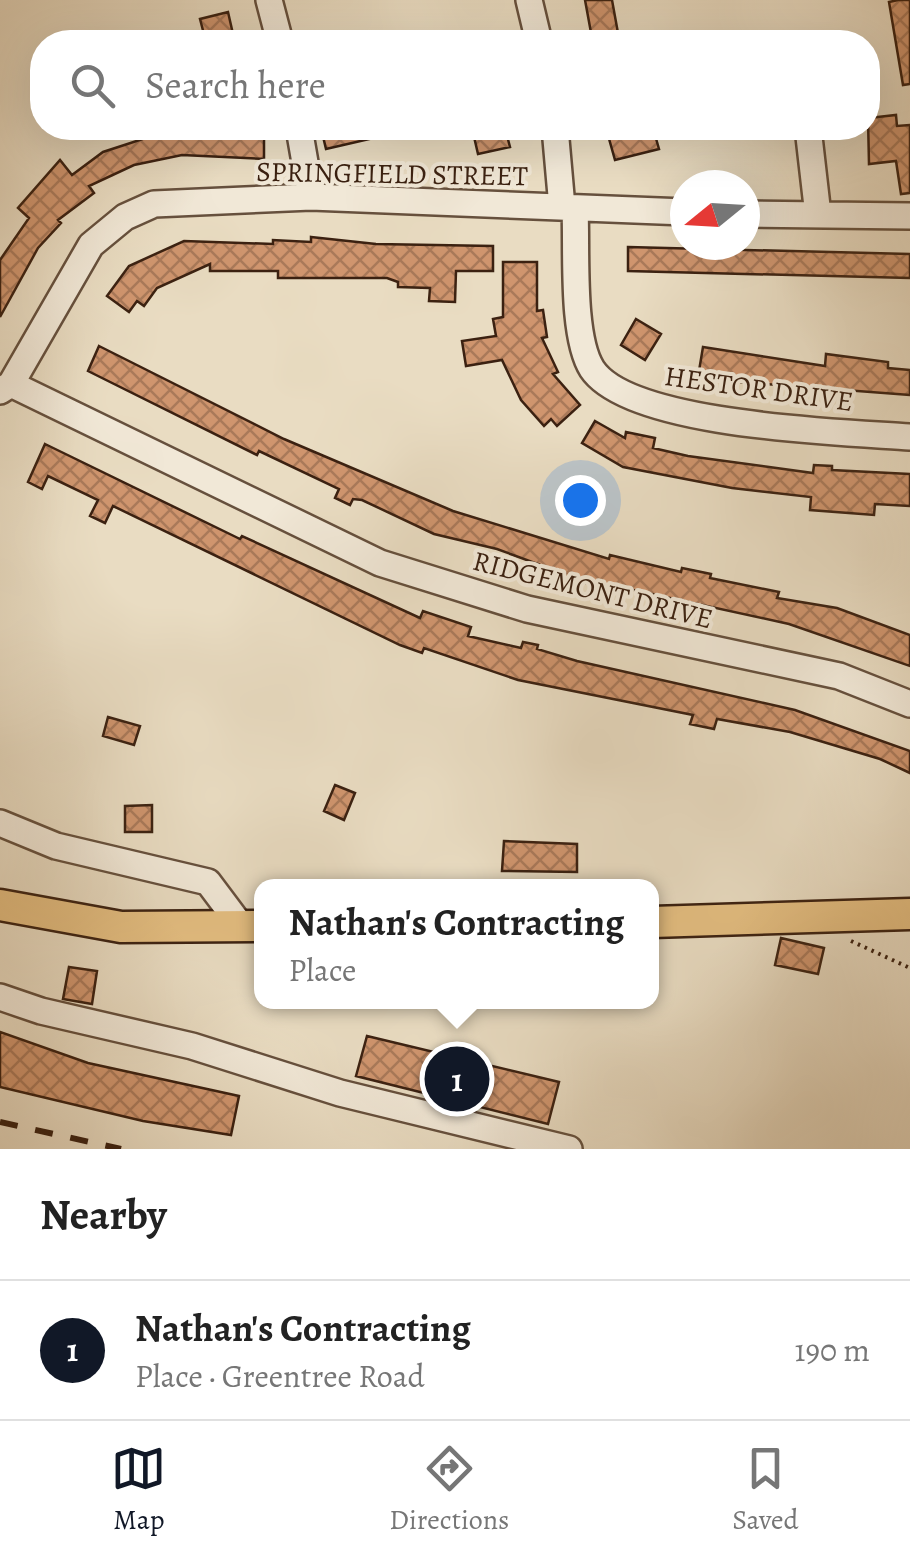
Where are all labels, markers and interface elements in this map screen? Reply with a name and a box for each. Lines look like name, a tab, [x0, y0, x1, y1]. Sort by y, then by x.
search box	[30, 30, 880, 140]
icon: search	[65, 58, 120, 113]
text: Search here	[145, 59, 326, 111]
street label: SPRINGFIELD STREET	[256, 153, 528, 195]
north arrow	[670, 170, 760, 260]
street label: HESTOR DRIVE	[662, 357, 856, 421]
your location	[555, 475, 606, 526]
street label: RIDGEMONT DRIVE	[469, 542, 717, 638]
popup	[254, 879, 659, 1009]
text: Nathan's Contracting	[289, 896, 624, 948]
text: Place	[289, 948, 356, 992]
pin: 1	[424, 1042, 490, 1116]
text: Nearby	[40, 1186, 167, 1243]
text: Nathan's Contracting	[135, 1302, 471, 1354]
text: 1	[67, 1328, 78, 1372]
text: 190 m	[794, 1328, 870, 1372]
text: Place · Greentree Road	[135, 1354, 425, 1398]
tab: Map	[111, 1441, 166, 1539]
tab: Directions	[389, 1441, 509, 1539]
tab: Saved	[732, 1441, 799, 1539]

